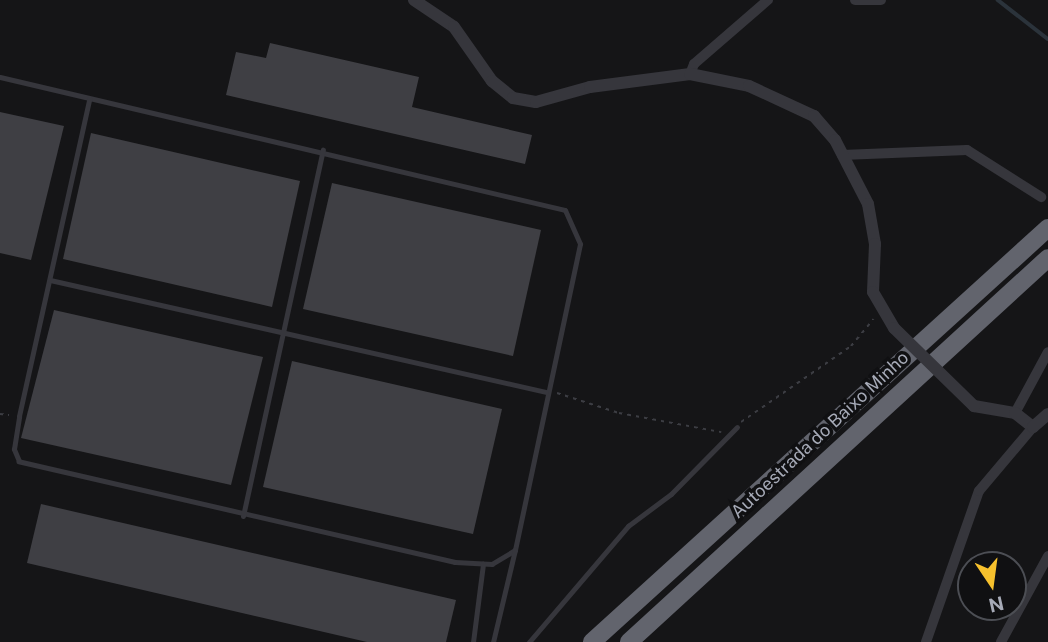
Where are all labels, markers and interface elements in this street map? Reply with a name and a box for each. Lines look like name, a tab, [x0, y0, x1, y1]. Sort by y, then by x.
street label: Autoestrada do Baixo Minho	[727, 347, 913, 523]
north arrow	[957, 551, 1027, 621]
text: N	[987, 592, 1006, 617]

